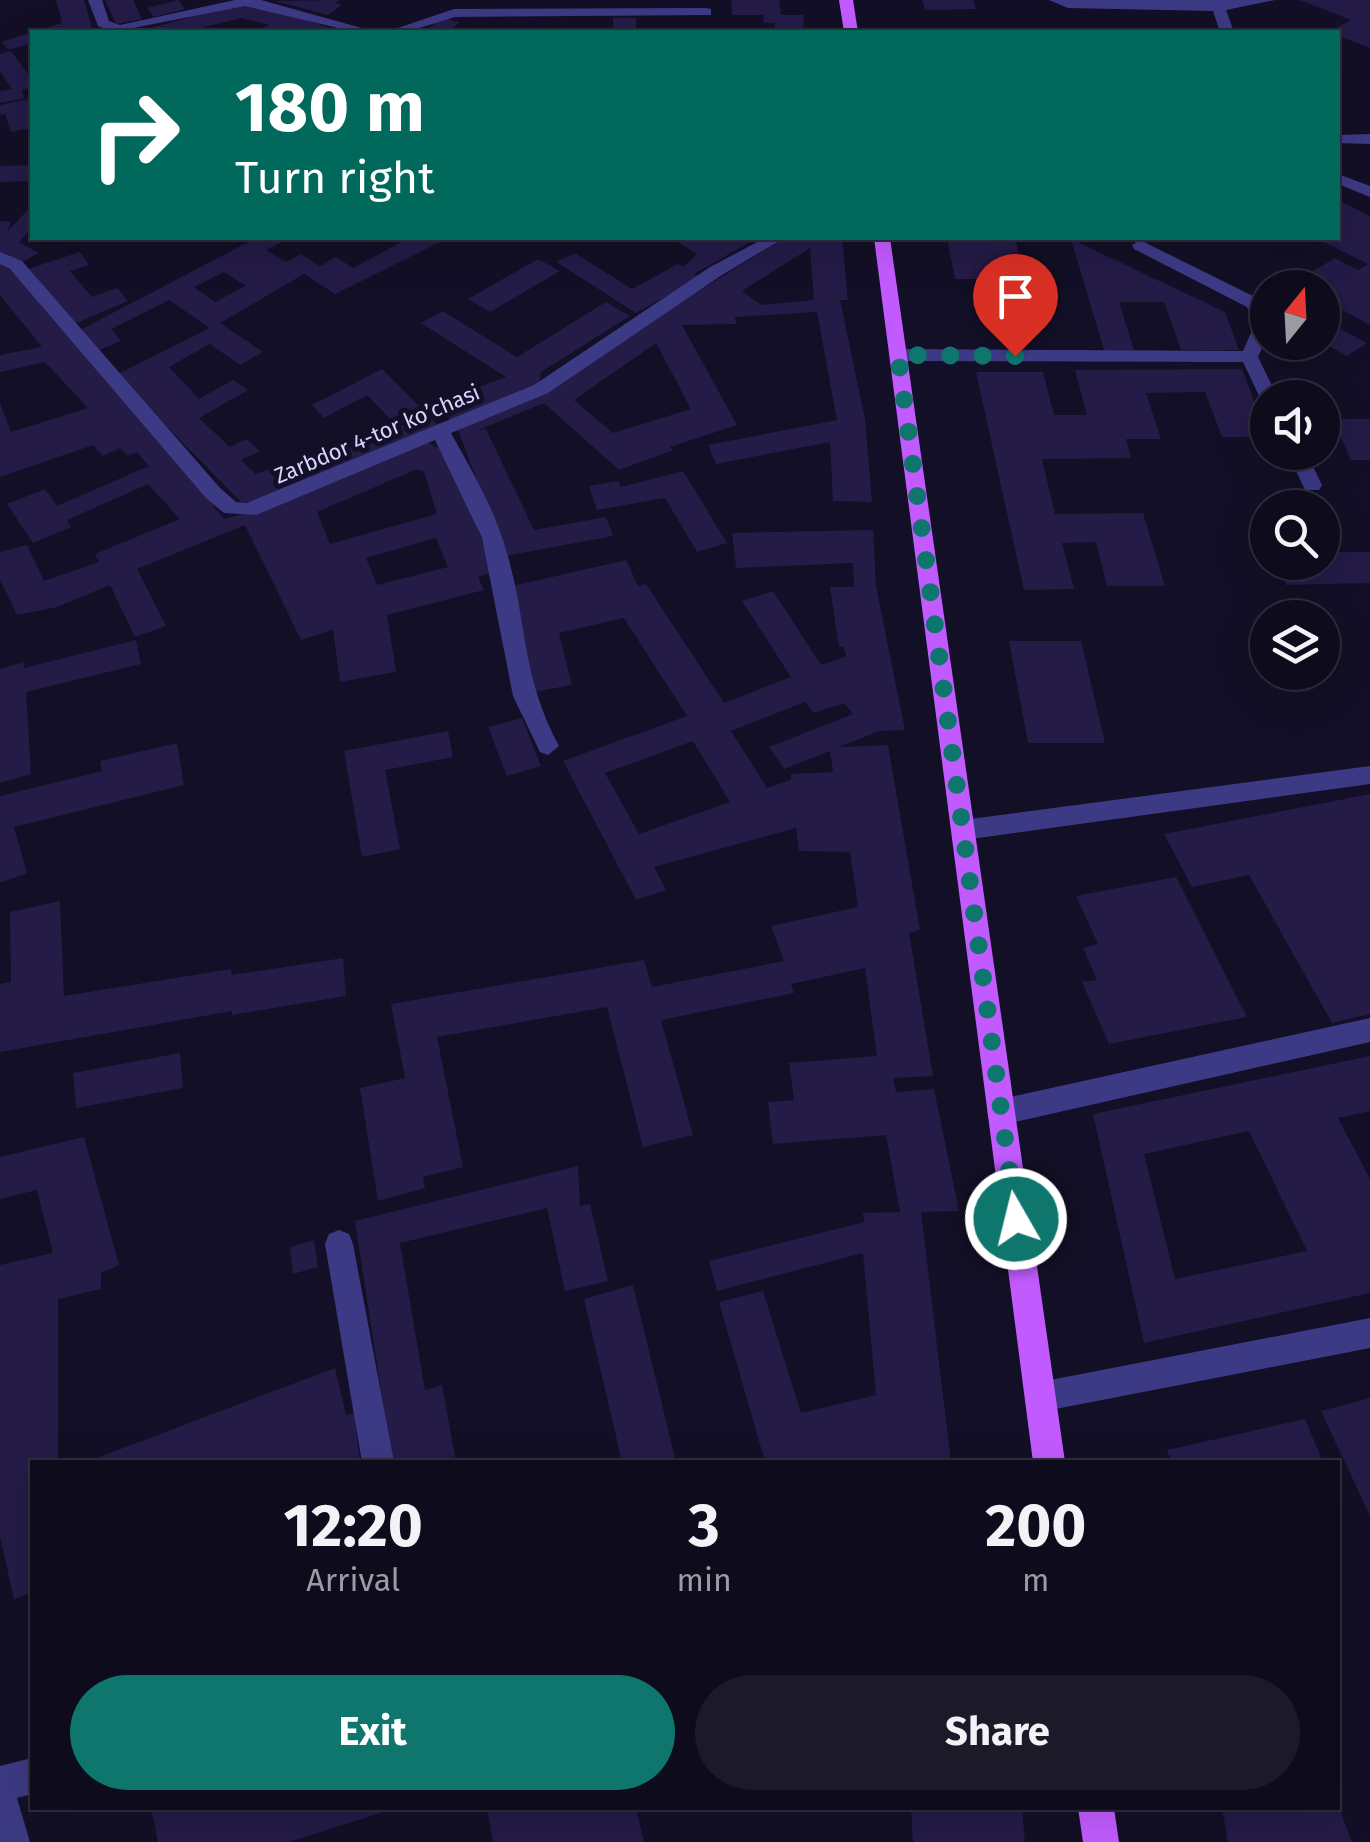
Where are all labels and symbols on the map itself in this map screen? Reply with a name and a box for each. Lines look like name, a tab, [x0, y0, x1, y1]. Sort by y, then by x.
pin	[973, 254, 1058, 357]
north arrow	[1250, 270, 1340, 360]
street label: Zarbdor 4-tor koʼchasi	[270, 378, 484, 490]
position arrow	[964, 1167, 1068, 1271]

